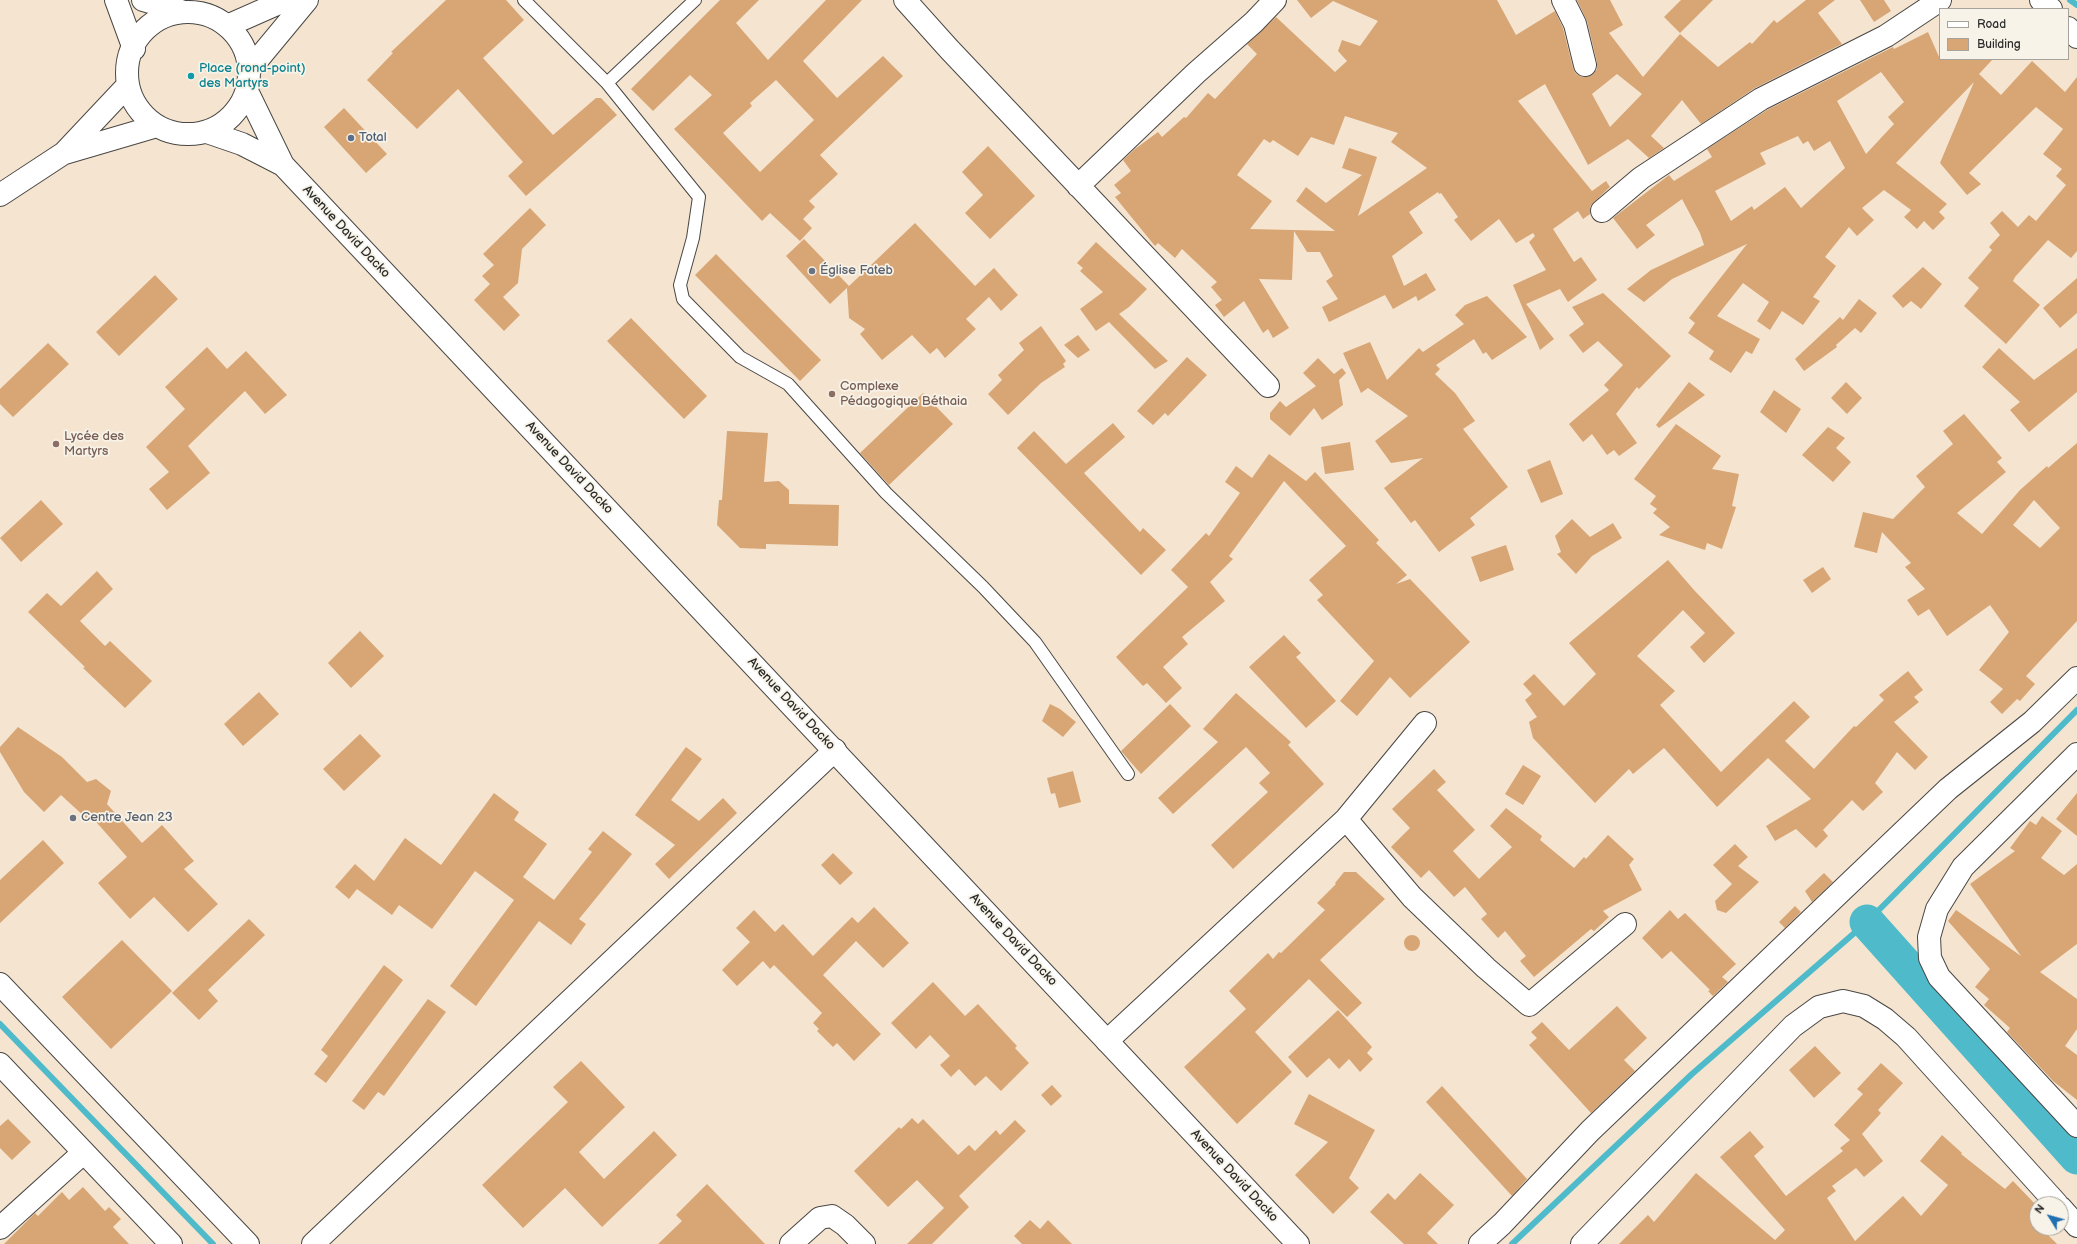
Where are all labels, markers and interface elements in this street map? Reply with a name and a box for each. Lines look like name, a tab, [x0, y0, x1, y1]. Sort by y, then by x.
legend	[1939, 8, 2069, 60]
text: Road	[1977, 17, 2006, 32]
text: Building	[1977, 37, 2021, 52]
place label: Place (rond-point) des Martyrs	[199, 61, 306, 92]
marker: Place (rond-point) des Martyrs	[186, 71, 196, 81]
place label: Total	[359, 130, 387, 146]
marker: Total	[346, 133, 356, 143]
street label: Avenue David Dacko	[299, 182, 393, 282]
place label: Église Fateb	[820, 263, 893, 279]
marker: Église Fateb	[807, 266, 817, 276]
place label: Complexe Pédagogique Béthaia	[840, 379, 967, 410]
marker: Complexe Pédagogique Béthaia	[827, 389, 837, 399]
street label: Avenue David Dacko	[522, 418, 616, 518]
place label: Lycée des Martyrs	[64, 429, 124, 460]
marker: Lycée des Martyrs	[51, 439, 61, 449]
street label: Avenue David Dacko	[744, 654, 838, 754]
place label: Centre Jean 23	[81, 810, 173, 826]
marker: Centre Jean 23	[68, 813, 78, 823]
street label: Avenue David Dacko	[966, 890, 1060, 990]
street label: Avenue David Dacko	[1187, 1126, 1281, 1226]
north arrow	[2029, 1196, 2069, 1236]
text: N	[2032, 1202, 2047, 1216]

